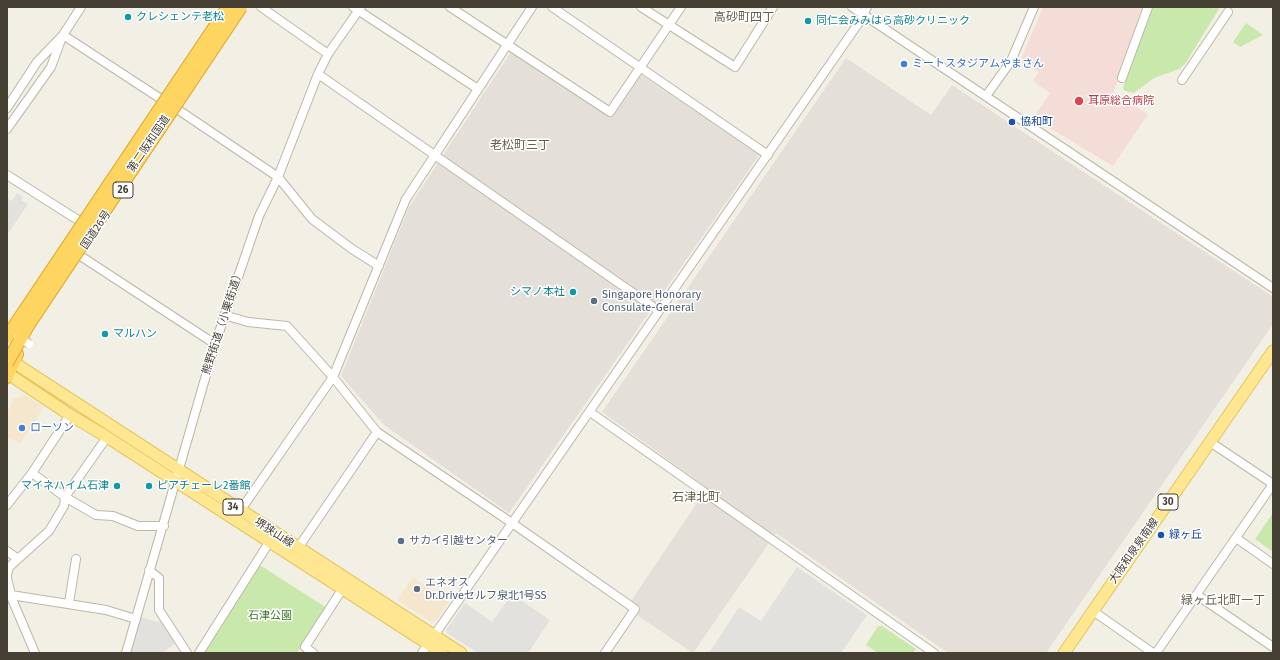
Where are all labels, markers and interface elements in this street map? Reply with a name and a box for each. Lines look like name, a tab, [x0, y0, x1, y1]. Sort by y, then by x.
place label: クレシェンテ老松	[136, 10, 224, 24]
district label: 高砂町四丁	[714, 11, 774, 25]
marker: クレシェンテ老松	[123, 12, 133, 22]
place label: 同仁会みみはら高砂クリニック	[816, 14, 970, 28]
marker: 同仁会みみはら高砂クリニック	[803, 16, 813, 26]
place label: ミートスタジアムやまさん	[912, 57, 1044, 71]
marker: ミートスタジアムやまさん	[899, 59, 909, 69]
place label: 耳原総合病院	[1088, 94, 1154, 108]
marker: 耳原総合病院	[1073, 95, 1085, 107]
street label: 第二阪和国道	[125, 113, 173, 175]
place label: 協和町	[1020, 115, 1053, 129]
marker: 協和町	[1007, 117, 1017, 127]
district label: 老松町三丁	[490, 139, 550, 153]
road number: 26	[113, 182, 133, 198]
street label: 国道26号	[78, 208, 114, 252]
street label: 熊野街道（小栗街道）	[200, 268, 246, 376]
place label: シマノ本社	[510, 285, 565, 299]
marker: シマノ本社	[568, 287, 578, 297]
place label: Singapore Honorary Consulate-General	[602, 288, 701, 314]
marker: Singapore Honorary Consulate-General	[589, 296, 599, 306]
place label: マルハン	[113, 327, 157, 341]
marker: マルハン	[100, 329, 110, 339]
place label: ローソン	[30, 421, 74, 435]
marker: ローソン	[17, 423, 27, 433]
place label: マイネハイム石津	[21, 479, 109, 493]
place label: ピアチェーレ2番館	[157, 479, 250, 493]
marker: マイネハイム石津	[112, 481, 122, 491]
marker: ピアチェーレ2番館	[144, 481, 154, 491]
district label: 石津北町	[672, 491, 720, 505]
road number: 30	[1158, 494, 1178, 510]
road number: 34	[223, 499, 243, 515]
street label: 堺狭山線	[252, 515, 296, 551]
street label: 大阪和泉泉南線	[1107, 516, 1161, 586]
place label: 緑ヶ丘	[1169, 528, 1202, 542]
marker: 緑ヶ丘	[1156, 530, 1166, 540]
place label: サカイ引越センター	[409, 534, 508, 548]
marker: サカイ引越センター	[396, 536, 406, 546]
place label: エネオス Dr.Driveセルフ泉北1号SS	[425, 576, 547, 602]
marker: エネオス Dr.Driveセルフ泉北1号SS	[412, 584, 422, 594]
district label: 緑ヶ丘北町一丁	[1181, 594, 1265, 608]
park label: 石津公園	[248, 609, 292, 623]

